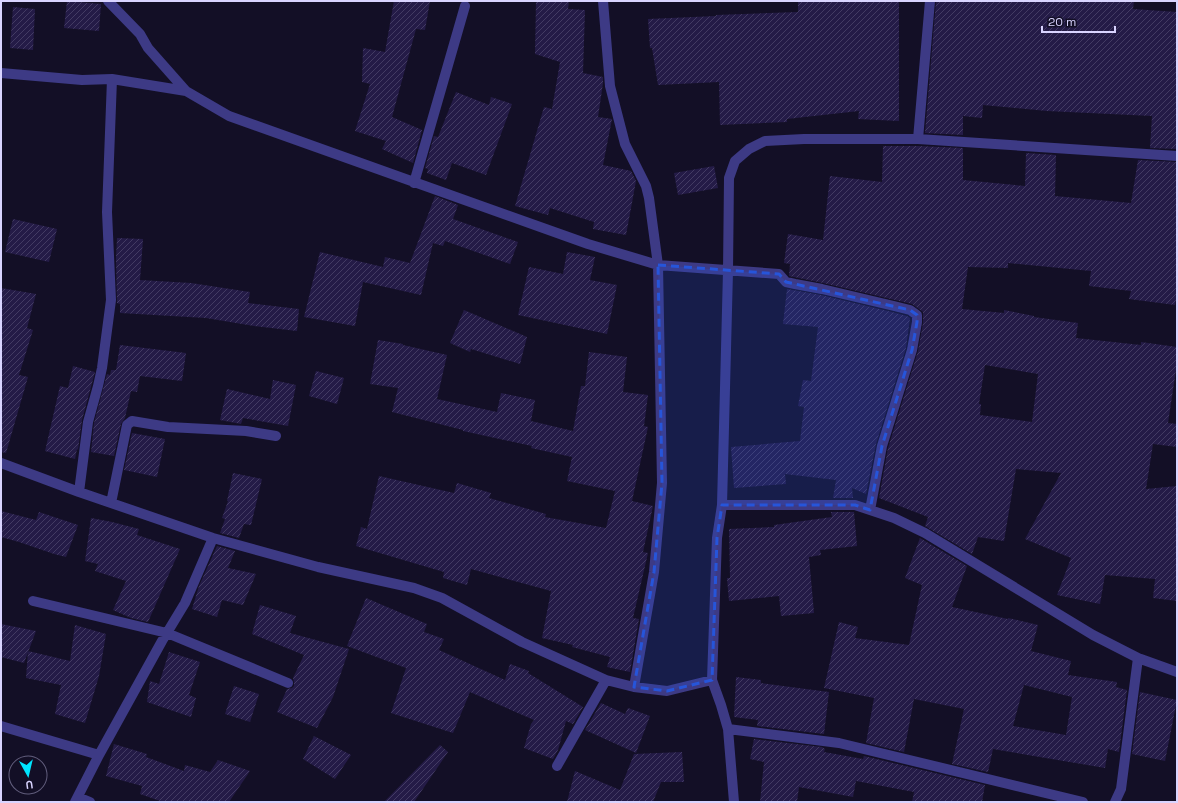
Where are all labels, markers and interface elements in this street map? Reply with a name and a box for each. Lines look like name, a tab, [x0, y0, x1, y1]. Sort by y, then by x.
scale bar	[1042, 8, 1115, 34]
text: 20 m	[1048, 14, 1076, 30]
north arrow	[8, 755, 48, 795]
text: U	[25, 777, 34, 792]

